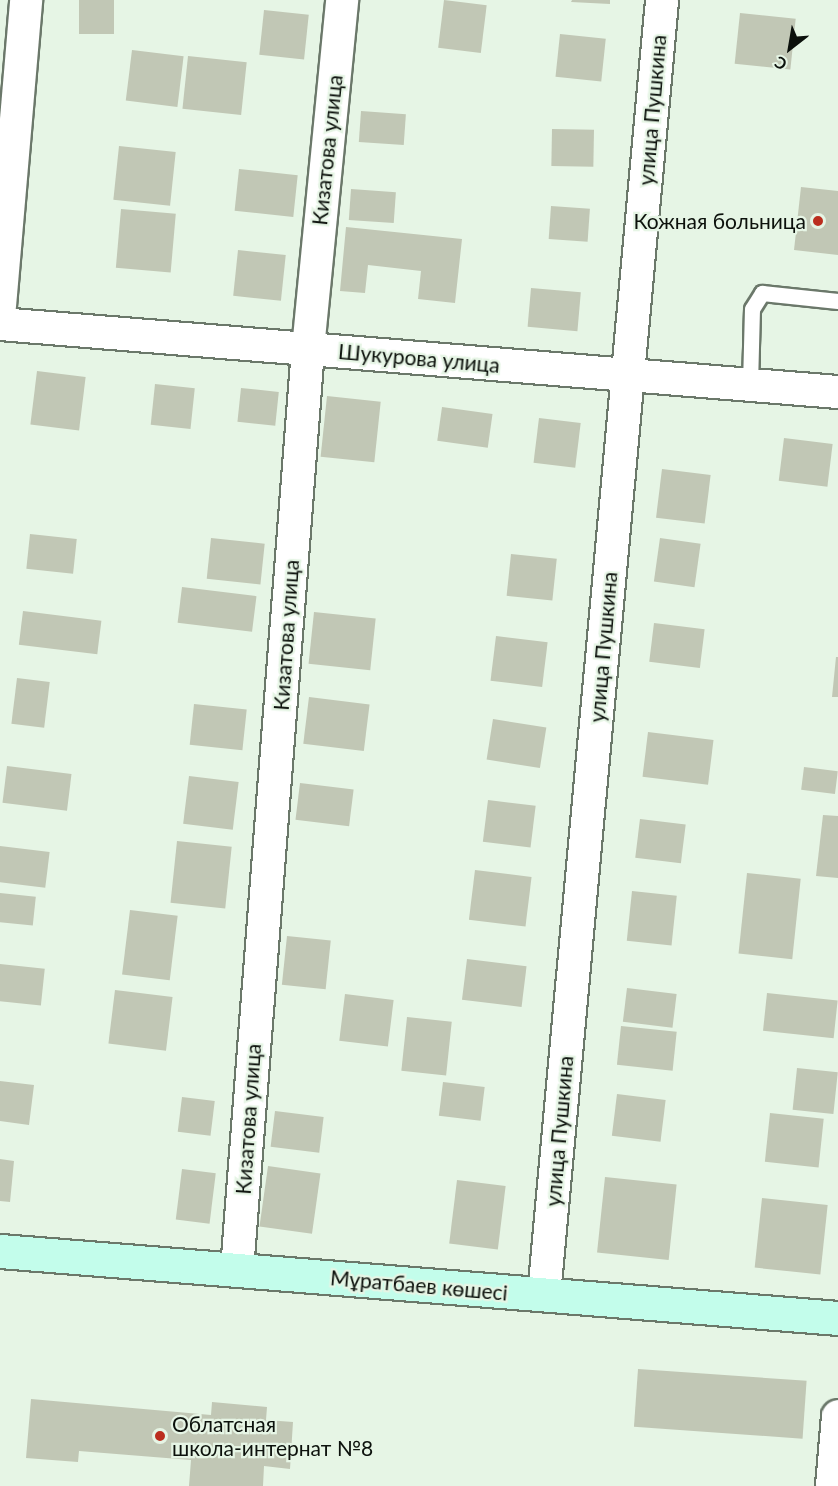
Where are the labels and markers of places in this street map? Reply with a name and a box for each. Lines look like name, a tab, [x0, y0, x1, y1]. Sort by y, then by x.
place label: Кожная больница	[633, 208, 806, 234]
marker: Кожная больница	[811, 214, 825, 228]
place label: Облатсная школа-интернат №8	[172, 1411, 373, 1461]
marker: Облатсная школа-интернат №8	[153, 1429, 167, 1443]

